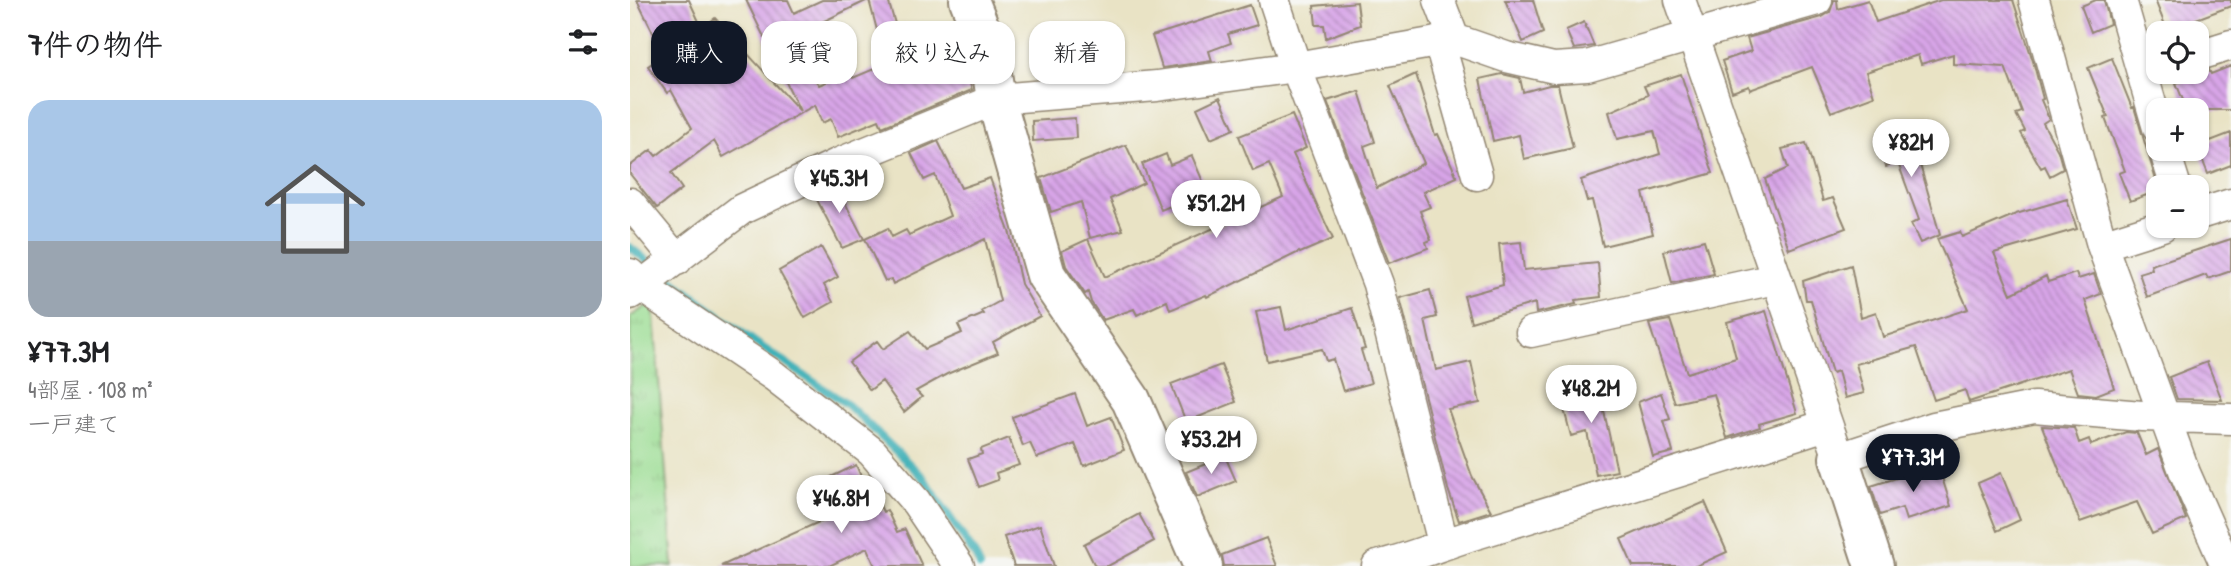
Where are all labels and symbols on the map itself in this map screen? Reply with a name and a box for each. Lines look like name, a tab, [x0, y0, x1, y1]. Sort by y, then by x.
pin: ¥82M	[1870, 120, 1952, 179]
pin: ¥45.3M	[782, 156, 896, 215]
pin: ¥51.2M	[1159, 180, 1273, 240]
pin: ¥48.2M	[1534, 366, 1648, 425]
pin: ¥53.2M	[1154, 416, 1268, 476]
pin: ¥77.3M	[1856, 434, 1970, 494]
pin: ¥46.8M	[784, 476, 898, 535]

